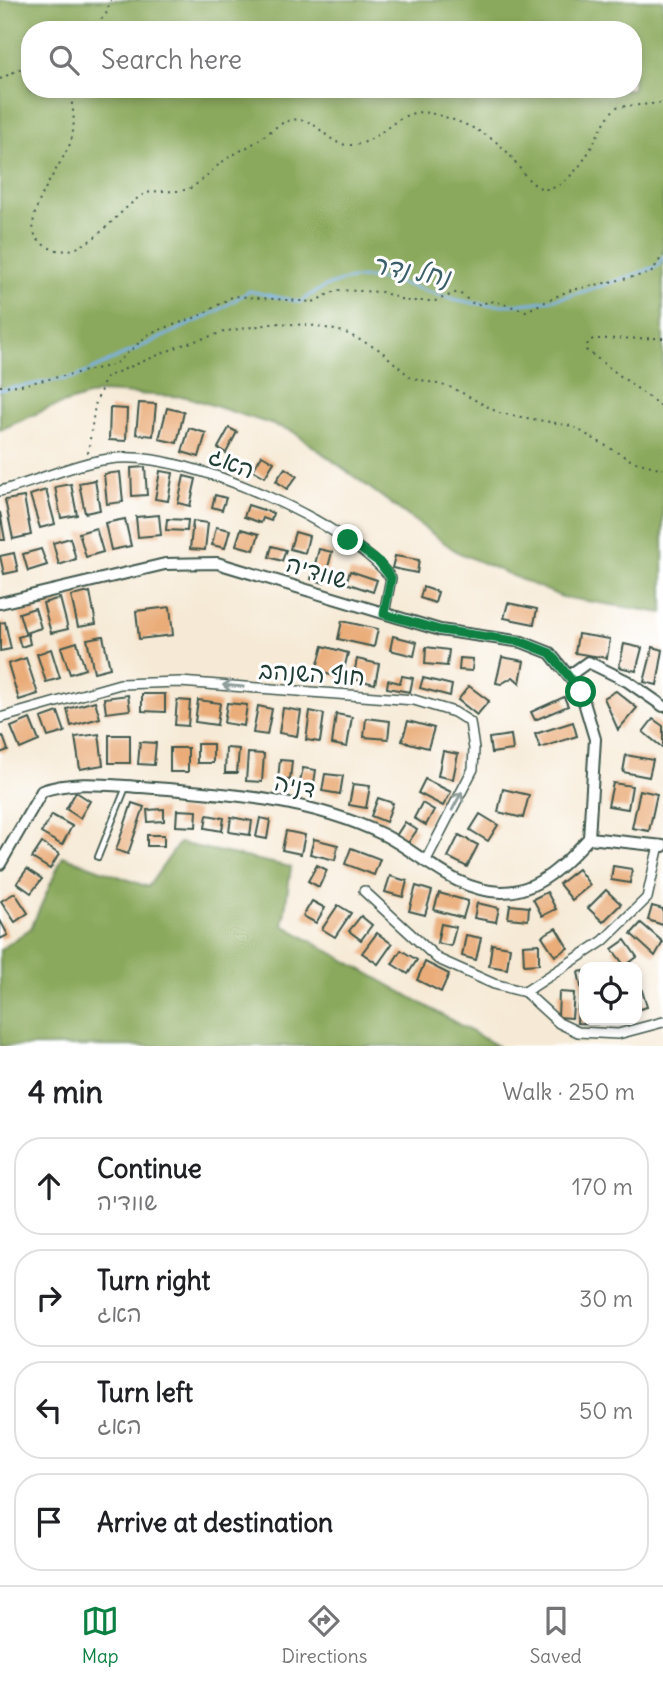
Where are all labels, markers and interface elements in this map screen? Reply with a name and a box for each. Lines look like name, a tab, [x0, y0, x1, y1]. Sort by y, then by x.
search box	[21, 21, 642, 98]
icon: search	[45, 41, 83, 79]
text: Search here	[101, 43, 242, 76]
water label: נחל נדר	[369, 247, 454, 293]
street label: האג	[205, 439, 259, 485]
route end	[332, 524, 363, 555]
street label: שוודיה	[283, 547, 352, 595]
street label: חוף השנהב	[258, 654, 366, 692]
route start	[565, 676, 596, 707]
one-way arrow	[223, 679, 245, 692]
street label: דניה	[272, 766, 318, 804]
one-way arrow	[450, 792, 464, 812]
map controls	[579, 962, 642, 1025]
button: locate	[579, 962, 642, 1025]
text: 4 min	[28, 1073, 103, 1111]
text: Walk · 250 m	[502, 1077, 635, 1106]
text: Continue	[97, 1152, 202, 1185]
icon: ahead	[30, 1167, 68, 1205]
text: 170 m	[572, 1172, 633, 1201]
text: שוודיה	[97, 1187, 157, 1216]
text: Turn right	[97, 1264, 210, 1297]
icon: right	[30, 1279, 68, 1317]
text: 30 m	[579, 1284, 633, 1313]
text: האג	[97, 1299, 142, 1328]
text: Turn left	[97, 1376, 193, 1409]
icon: left	[30, 1391, 68, 1429]
text: 50 m	[579, 1396, 633, 1425]
text: האג	[97, 1411, 142, 1440]
icon: arrive	[30, 1503, 68, 1541]
text: Arrive at destination	[97, 1506, 333, 1539]
tab: Map	[81, 1602, 119, 1668]
tab: Directions	[282, 1602, 367, 1668]
tab: Saved	[530, 1602, 582, 1668]

